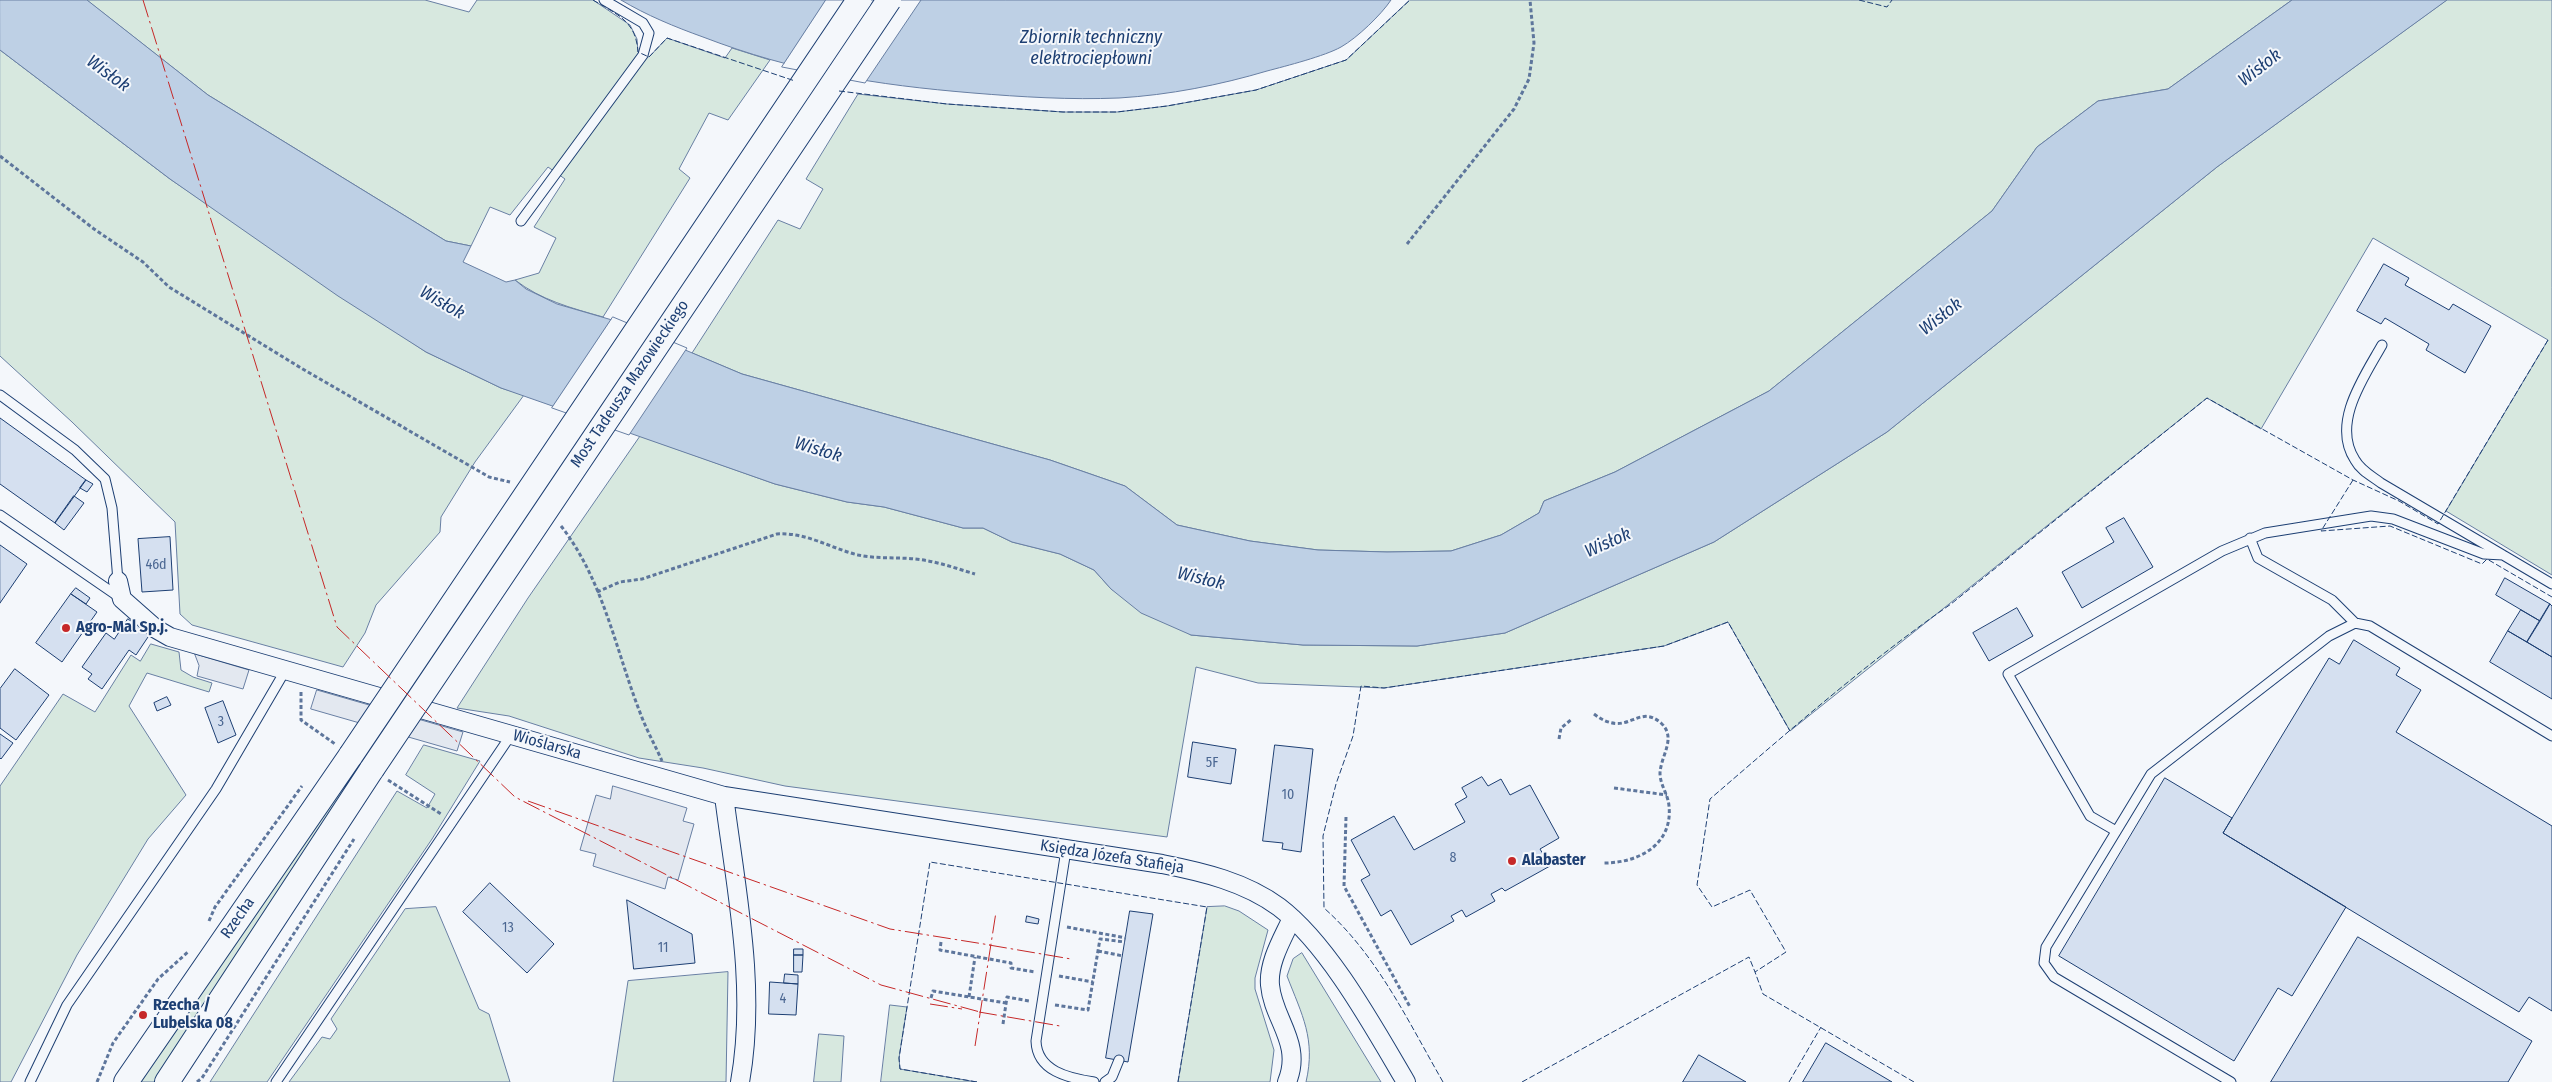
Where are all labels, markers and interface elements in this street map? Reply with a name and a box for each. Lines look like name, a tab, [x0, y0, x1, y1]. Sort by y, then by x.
water label: Zbiornik techniczny elektrociepłowni	[1020, 27, 1162, 70]
water label: Wisłok	[2234, 45, 2286, 91]
water label: Wisłok	[82, 51, 134, 97]
water label: Wisłok	[416, 282, 468, 324]
water label: Wisłok	[1915, 294, 1967, 340]
street label: Most Tadeusza Mazowieckiego	[567, 297, 693, 471]
water label: Wisłok	[792, 433, 844, 467]
water label: Wisłok	[1582, 523, 1634, 563]
house number: 46d	[145, 557, 167, 573]
water label: Wisłok	[1175, 563, 1227, 595]
place label: Agro-Mal Sp.j.	[76, 618, 168, 638]
marker: Agro-Mal Sp.j.	[60, 622, 72, 634]
house number: 3	[218, 714, 224, 730]
street label: Wioślarska	[510, 726, 584, 764]
house number: 5F	[1206, 755, 1218, 771]
house number: 10	[1282, 787, 1294, 803]
street label: Księdza Józefa Stafieja	[1039, 836, 1185, 878]
house number: 8	[1450, 850, 1456, 866]
place label: Alabaster	[1522, 851, 1586, 871]
marker: Alabaster	[1506, 855, 1518, 867]
street label: Rzecha	[217, 894, 259, 942]
house number: 13	[502, 920, 514, 936]
house number: 11	[658, 940, 668, 956]
house number: 4	[780, 991, 786, 1007]
place label: Rzecha / Lubelska 08	[153, 996, 233, 1034]
marker: Rzecha / Lubelska 08	[137, 1009, 149, 1021]

